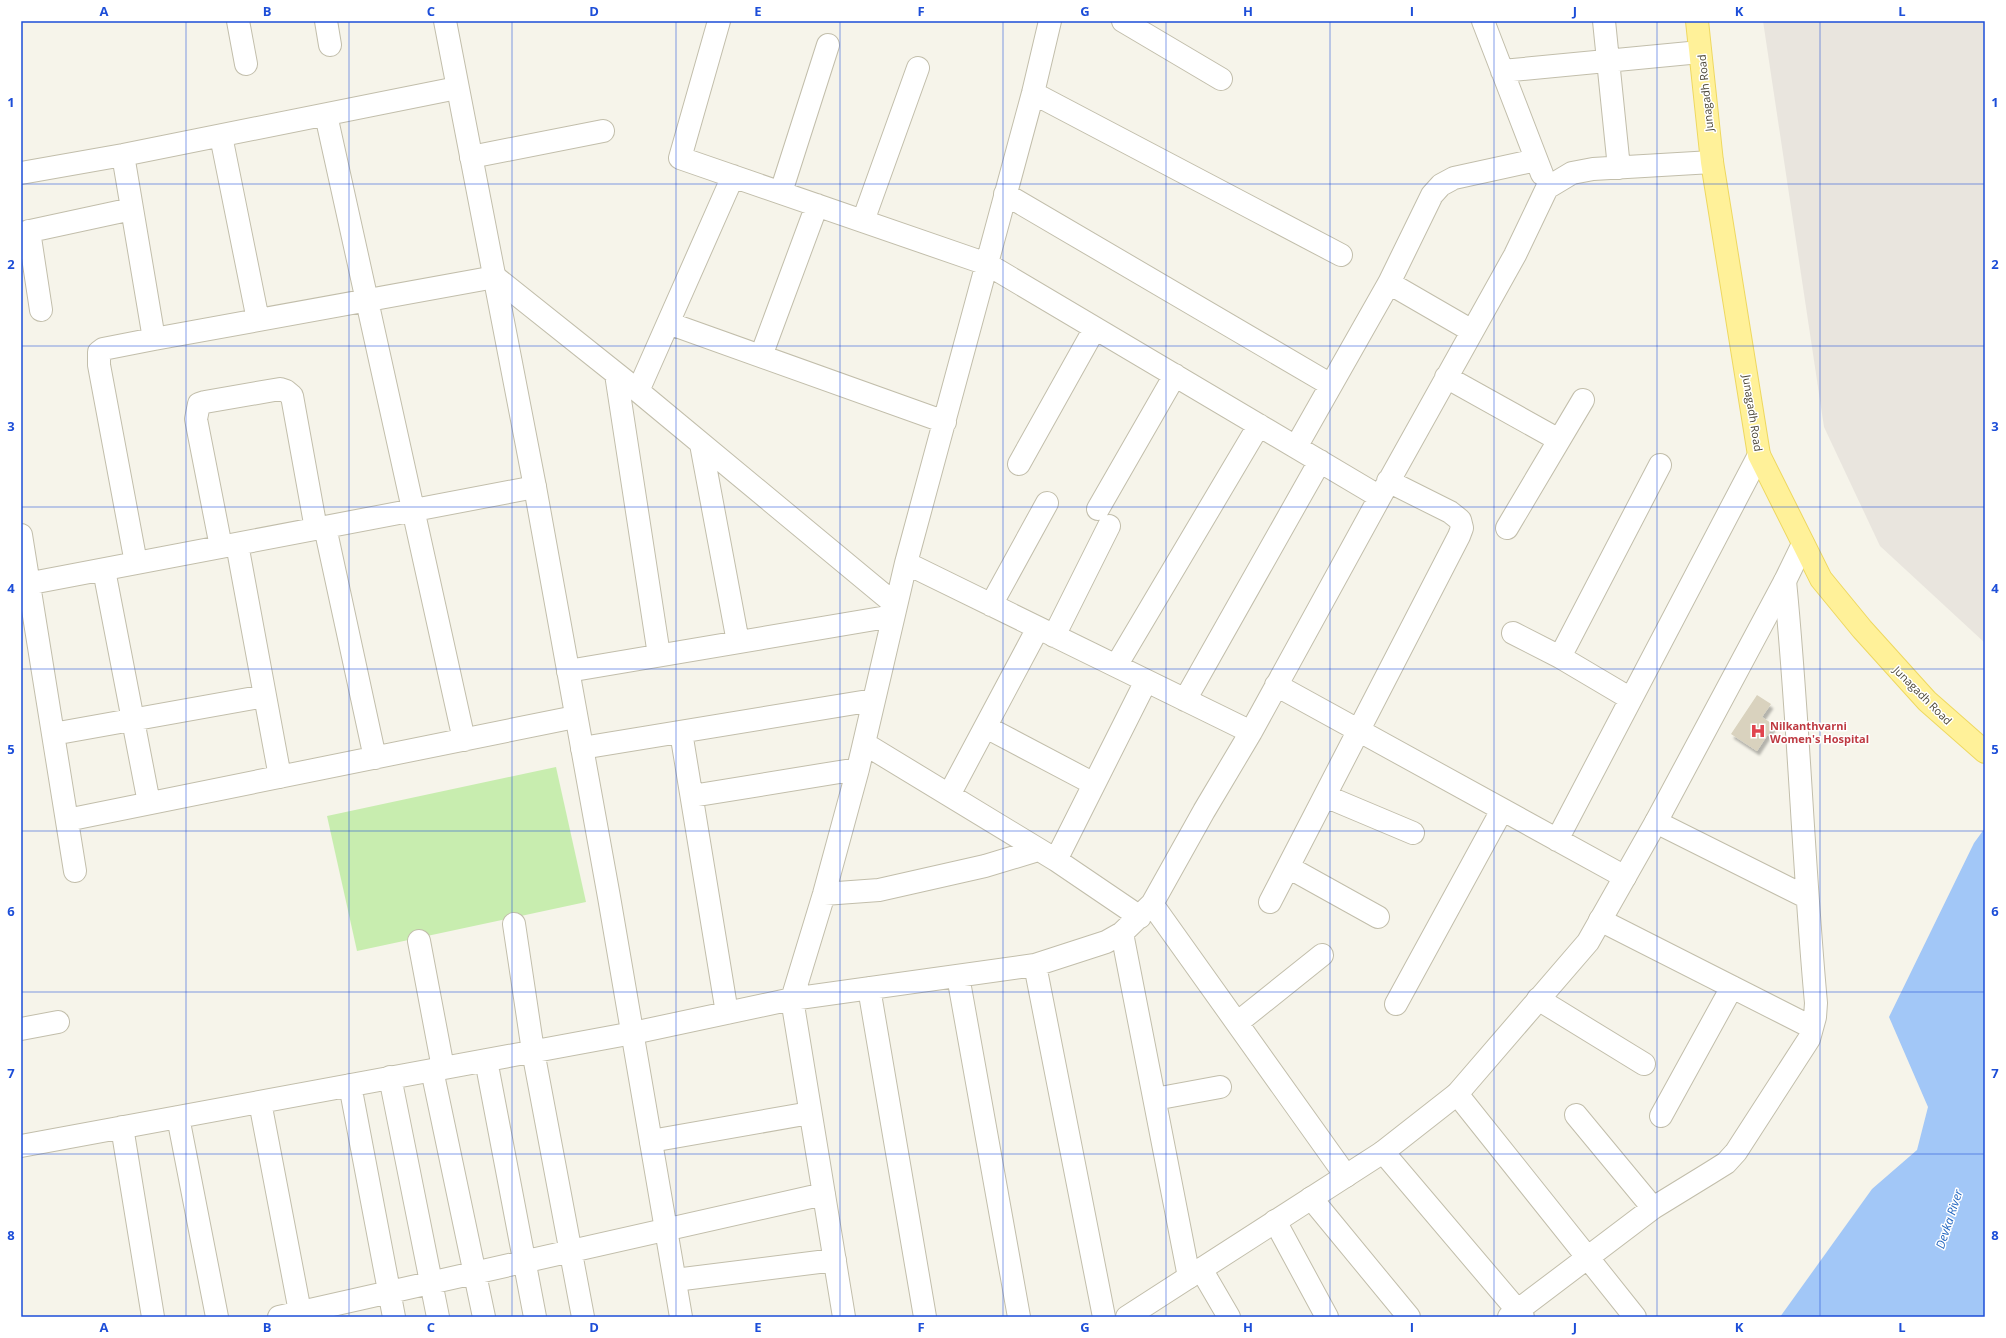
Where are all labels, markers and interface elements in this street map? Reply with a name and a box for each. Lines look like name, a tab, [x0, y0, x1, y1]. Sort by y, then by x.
text: A	[100, 2, 109, 20]
text: B	[263, 2, 272, 20]
text: C	[427, 2, 435, 20]
text: D	[589, 2, 599, 20]
text: E	[754, 2, 762, 20]
text: F	[917, 2, 925, 20]
text: G	[1080, 2, 1090, 20]
text: H	[1243, 2, 1253, 20]
text: I	[1410, 2, 1414, 20]
text: J	[1572, 2, 1577, 20]
text: K	[1735, 2, 1744, 20]
text: L	[1898, 2, 1906, 20]
street label: Junagadh Road	[1694, 54, 1717, 133]
text: 1	[7, 93, 15, 111]
text: 1	[1991, 93, 1999, 111]
text: 2	[7, 255, 15, 273]
text: 2	[1991, 255, 1999, 273]
street label: Junagadh Road	[1739, 373, 1766, 452]
text: 3	[7, 417, 15, 435]
text: 3	[1991, 417, 1999, 435]
text: 4	[7, 579, 15, 597]
text: 4	[1991, 579, 1999, 597]
street label: Junagadh Road	[1890, 662, 1956, 728]
place label: Nilkanthvarni Women's Hospital	[1770, 718, 1869, 746]
hospital icon: Nilkanthvarni Women's Hospital	[1749, 722, 1767, 740]
text: 5	[7, 740, 15, 758]
text: 5	[1991, 740, 1999, 758]
text: 6	[7, 902, 15, 920]
text: 6	[1991, 902, 1999, 920]
text: 7	[7, 1064, 15, 1082]
text: 7	[1991, 1064, 1999, 1082]
water label: Devka River	[1931, 1186, 1967, 1251]
text: 8	[7, 1226, 15, 1244]
text: 8	[1991, 1226, 1999, 1244]
text: A	[100, 1318, 109, 1336]
text: B	[263, 1318, 272, 1336]
text: C	[427, 1318, 435, 1336]
text: D	[589, 1318, 599, 1336]
text: E	[754, 1318, 762, 1336]
text: F	[917, 1318, 925, 1336]
text: G	[1080, 1318, 1090, 1336]
text: H	[1243, 1318, 1253, 1336]
text: I	[1410, 1318, 1414, 1336]
text: J	[1572, 1318, 1577, 1336]
text: K	[1735, 1318, 1744, 1336]
text: L	[1898, 1318, 1906, 1336]

